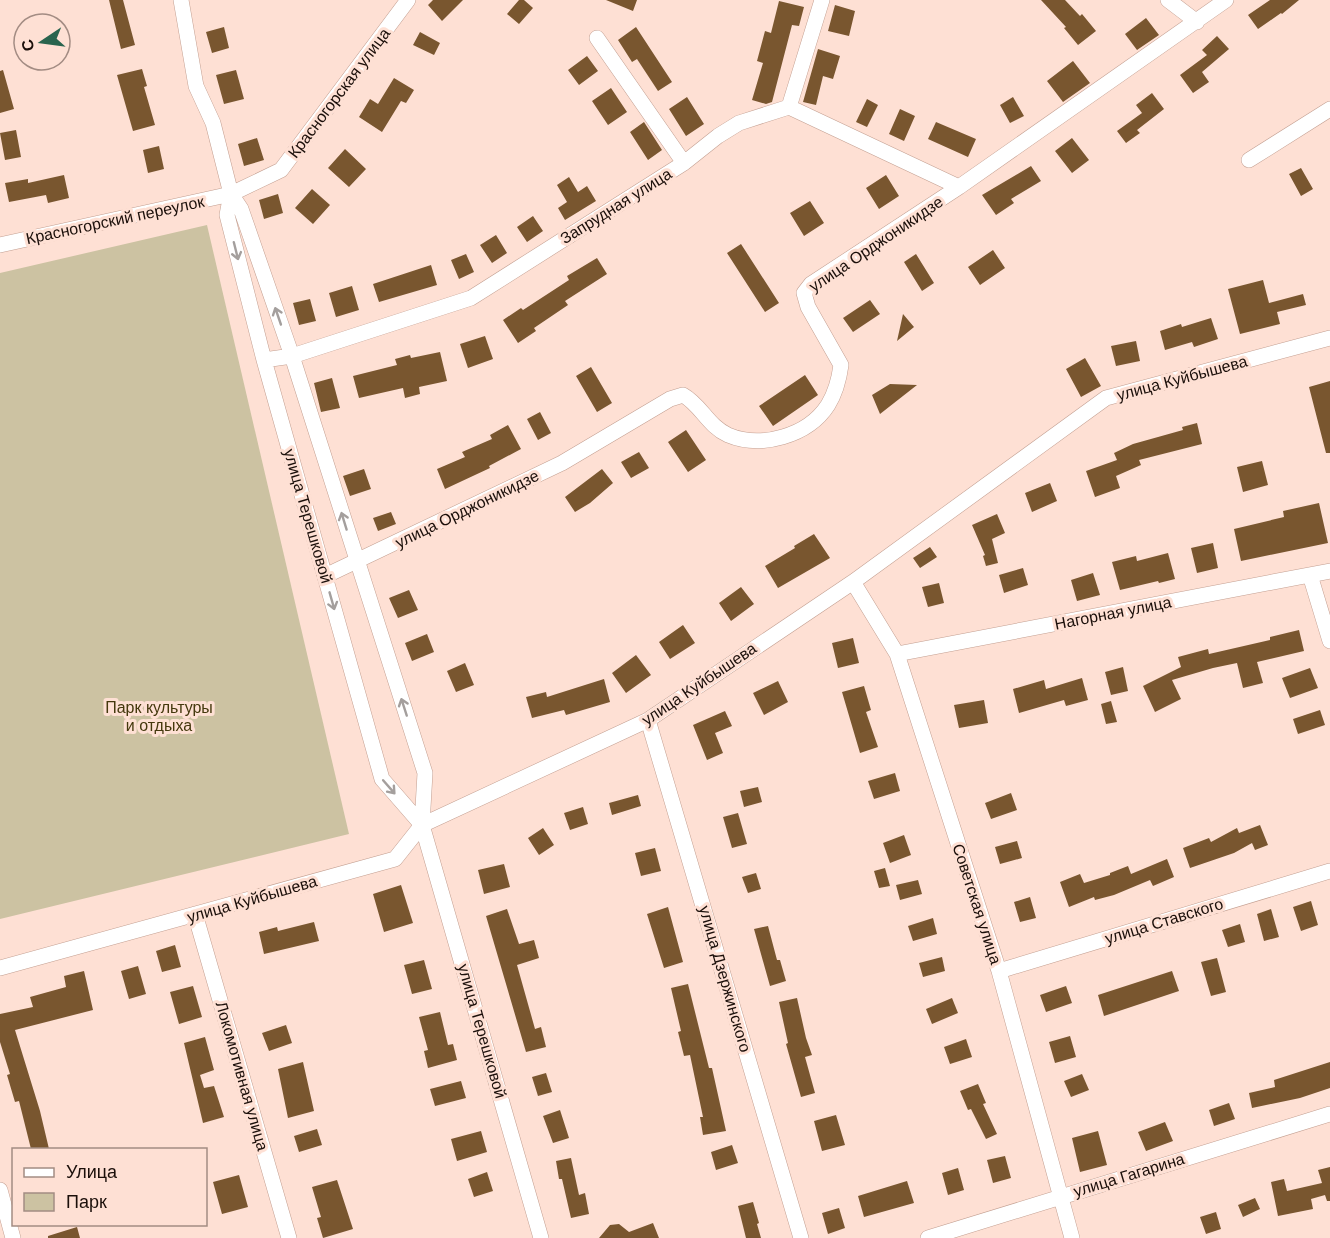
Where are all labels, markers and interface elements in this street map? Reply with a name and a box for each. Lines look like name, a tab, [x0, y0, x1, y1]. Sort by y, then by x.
north arrow	[12, 12, 72, 72]
street label: Красногорская улица	[285, 25, 393, 161]
text: С	[18, 37, 37, 53]
street label: Запрудная улица	[557, 165, 675, 247]
street label: Красногорский переулок	[24, 193, 207, 247]
street label: улица Орджоникидзе	[806, 193, 946, 295]
one-way arrow	[231, 242, 243, 261]
one-way arrow	[271, 307, 282, 325]
street label: улица Куйбышева	[1115, 352, 1249, 404]
street label: улица Терешковой	[281, 447, 335, 585]
street label: улица Орджоникидзе	[393, 467, 542, 551]
one-way arrow	[337, 512, 348, 531]
one-way arrow	[327, 592, 338, 611]
street label: Нагорная улица	[1053, 593, 1173, 633]
street label: улица Куйбышева	[639, 639, 760, 729]
one-way arrow	[397, 698, 408, 717]
park label: Парк культуры и отдыха	[105, 699, 213, 734]
one-way arrow	[382, 779, 396, 794]
street label: Советская улица	[950, 842, 1005, 966]
street label: улица Куйбышева	[185, 872, 319, 926]
street label: улица Ставского	[1103, 895, 1225, 947]
street label: улица Дзержинского	[696, 904, 754, 1054]
street label: улица Терешковой	[455, 962, 509, 1100]
street label: Локомотивная улица	[213, 999, 272, 1153]
legend	[12, 1148, 207, 1226]
street label: улица Гагарина	[1072, 1150, 1187, 1200]
text: Улица	[66, 1162, 118, 1182]
text: Парк	[66, 1192, 107, 1212]

